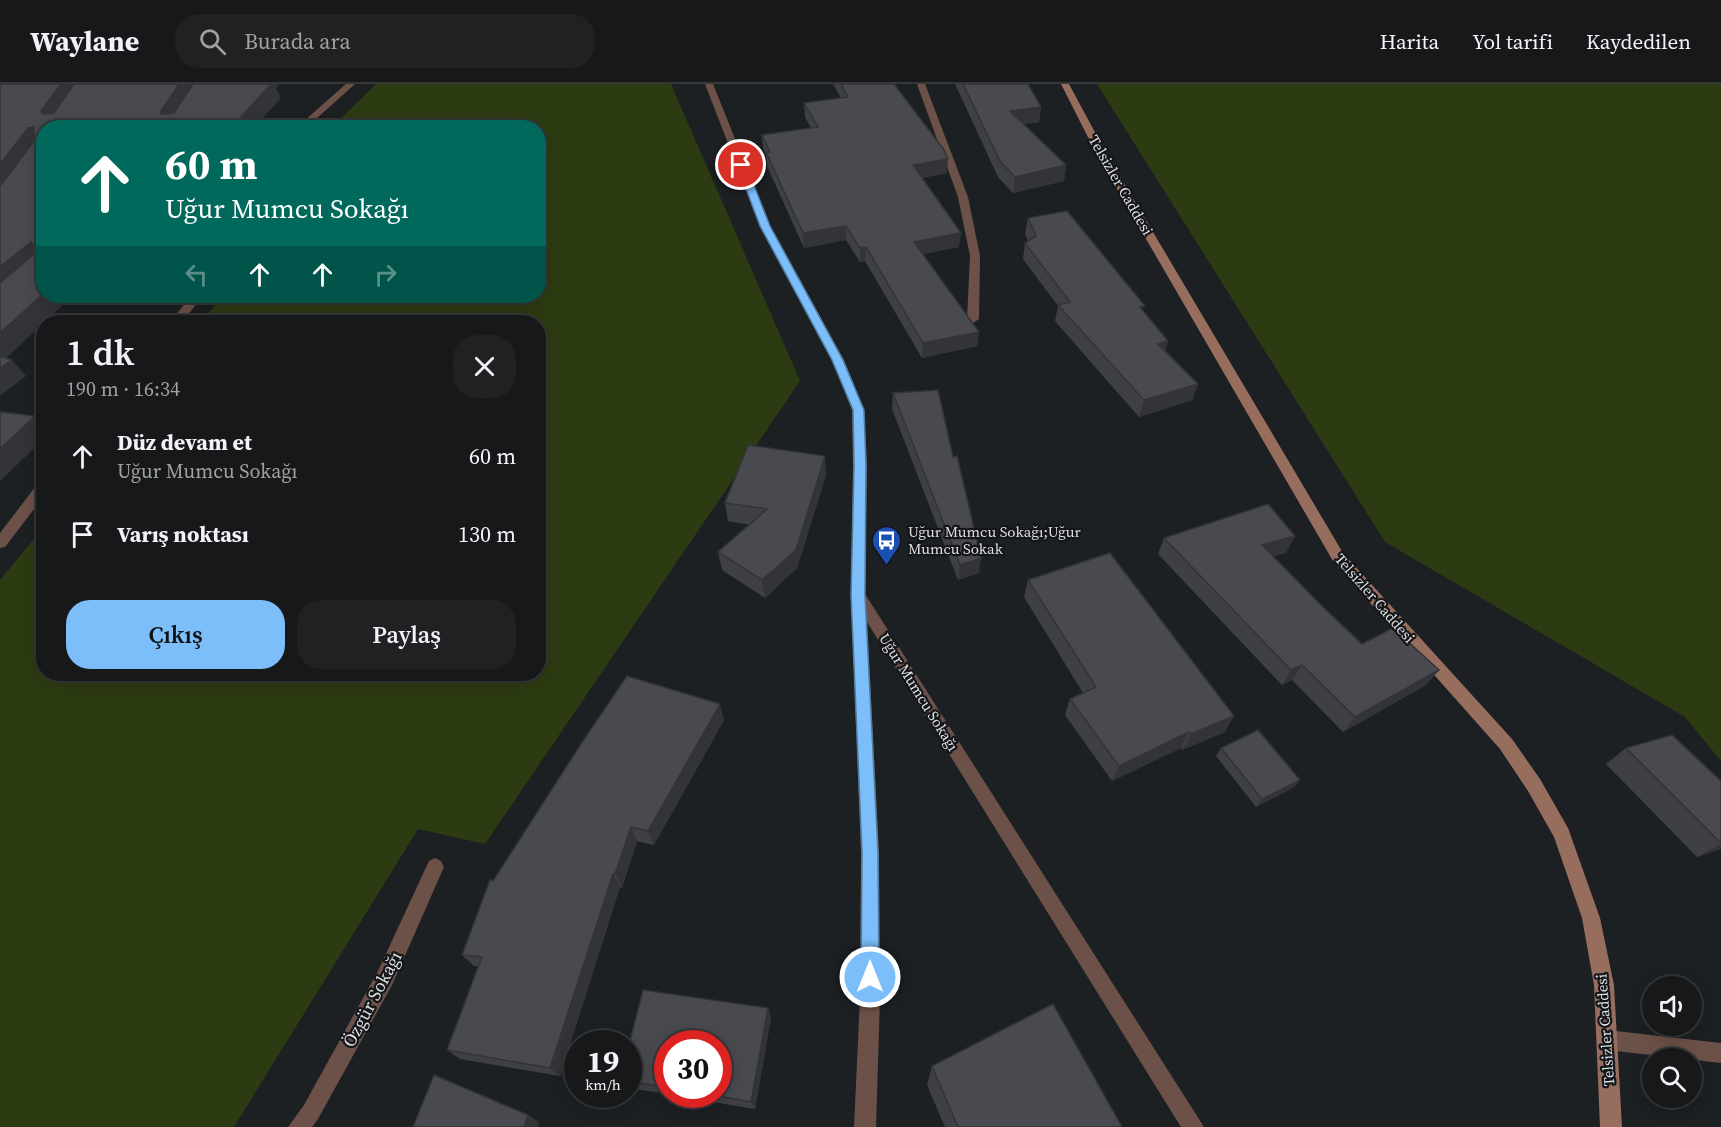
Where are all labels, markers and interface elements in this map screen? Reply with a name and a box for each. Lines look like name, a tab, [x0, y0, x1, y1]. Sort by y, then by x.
search box	[175, 14, 595, 68]
text: Waylane	[30, 22, 139, 60]
icon: search	[196, 25, 229, 58]
text: Burada ara	[244, 26, 351, 56]
text: Harita	[1380, 27, 1439, 56]
text: Yol tarifi	[1472, 27, 1553, 56]
text: Kaydedilen	[1586, 27, 1691, 56]
street label: Telsizler Caddesi	[1084, 131, 1158, 239]
text: 60 m	[165, 135, 258, 193]
pin	[715, 139, 766, 190]
icon: ahead	[66, 144, 144, 222]
icon: arrive	[724, 148, 757, 181]
text: Uğur Mumcu Sokağı	[165, 190, 409, 227]
icon: left	[180, 258, 213, 291]
icon: ahead	[243, 258, 276, 291]
icon: ahead	[306, 258, 339, 291]
icon: right	[369, 258, 402, 291]
text: 1 dk	[66, 328, 134, 377]
button: close	[453, 335, 516, 398]
text: 190 m · 16:34	[66, 375, 180, 403]
text: Düz devam et	[117, 427, 252, 457]
icon: ahead	[66, 440, 99, 473]
text: 60 m	[469, 441, 516, 471]
text: Uğur Mumcu Sokağı	[117, 457, 298, 485]
icon: arrive	[66, 518, 99, 551]
text: Varış noktası	[117, 519, 249, 549]
text: 130 m	[458, 519, 516, 549]
place label: Uğur Mumcu Sokağı;Uğur Mumcu Sokak	[908, 521, 1082, 559]
bus stop icon: Uğur Mumcu Sokağı;Uğur Mumcu Sokak	[871, 524, 903, 566]
street label: Telsizler Caddesi	[1330, 549, 1420, 647]
button: Çıkış	[66, 600, 285, 669]
button: Paylaş	[297, 600, 516, 669]
street label: Uğur Mumcu Sokağı	[874, 629, 964, 755]
position arrow	[838, 945, 902, 1009]
street label: Özgür Sokağı	[336, 947, 408, 1051]
street label: Telsizler Caddesi	[1591, 973, 1619, 1087]
map controls	[1642, 976, 1702, 1108]
button: sound	[1642, 976, 1702, 1036]
speed limit sign: 30	[654, 1030, 732, 1108]
text: 19	[587, 1041, 619, 1082]
button: search	[1642, 1048, 1702, 1108]
text: km/h	[585, 1074, 621, 1095]

